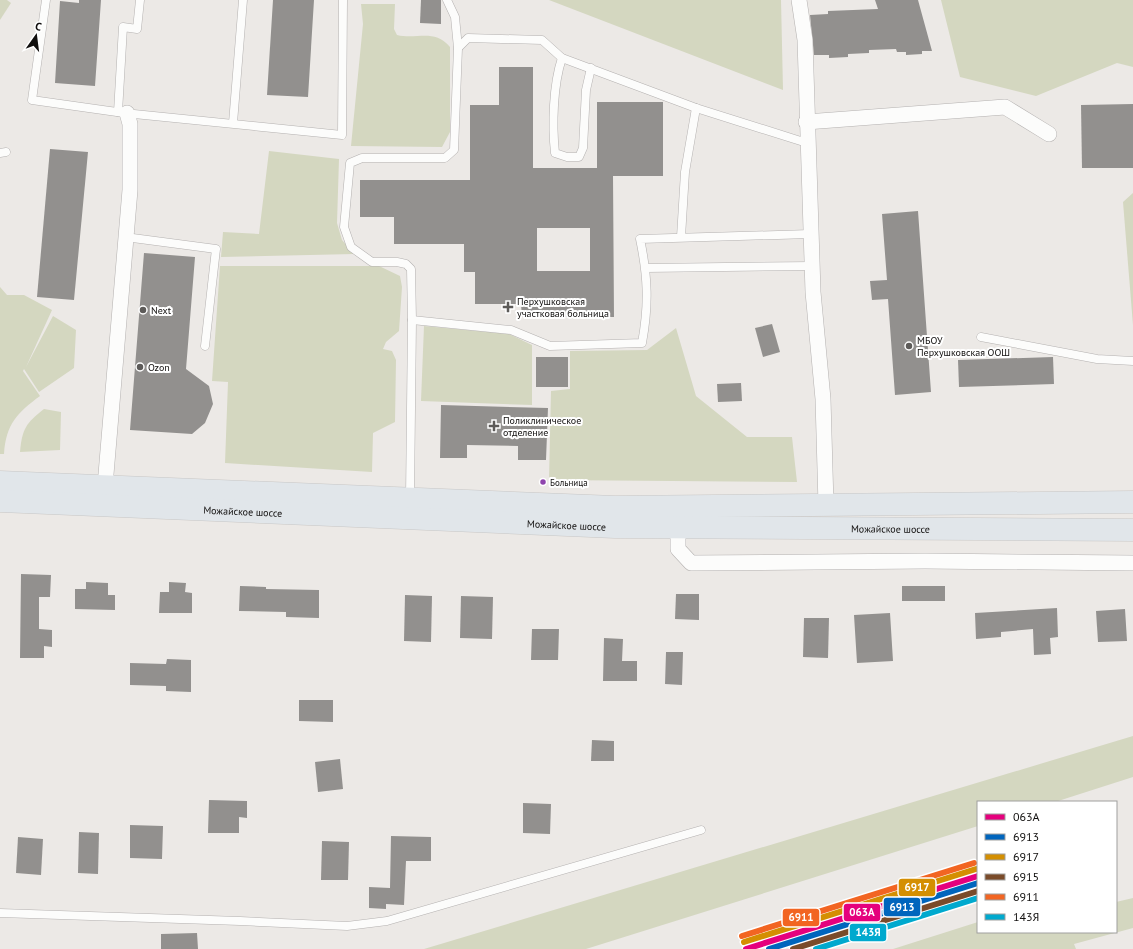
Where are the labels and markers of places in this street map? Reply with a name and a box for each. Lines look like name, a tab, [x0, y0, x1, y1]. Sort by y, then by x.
place label: Перхушковская участковая больница	[517, 295, 609, 320]
marker: Перхушковская участковая больница	[502, 301, 514, 313]
place label: Next	[151, 304, 172, 317]
marker: Next	[138, 305, 148, 315]
place label: МБОУ Перхушковская ООШ	[917, 334, 1010, 359]
marker: МБОУ Перхушковская ООШ	[904, 341, 914, 351]
place label: Ozon	[148, 361, 170, 374]
marker: Ozon	[135, 362, 145, 372]
place label: Поликлиническое отделение	[503, 414, 581, 439]
marker: Поликлиническое отделение	[488, 420, 500, 432]
marker: Больница	[538, 477, 548, 487]
place label: Больница	[550, 477, 588, 488]

